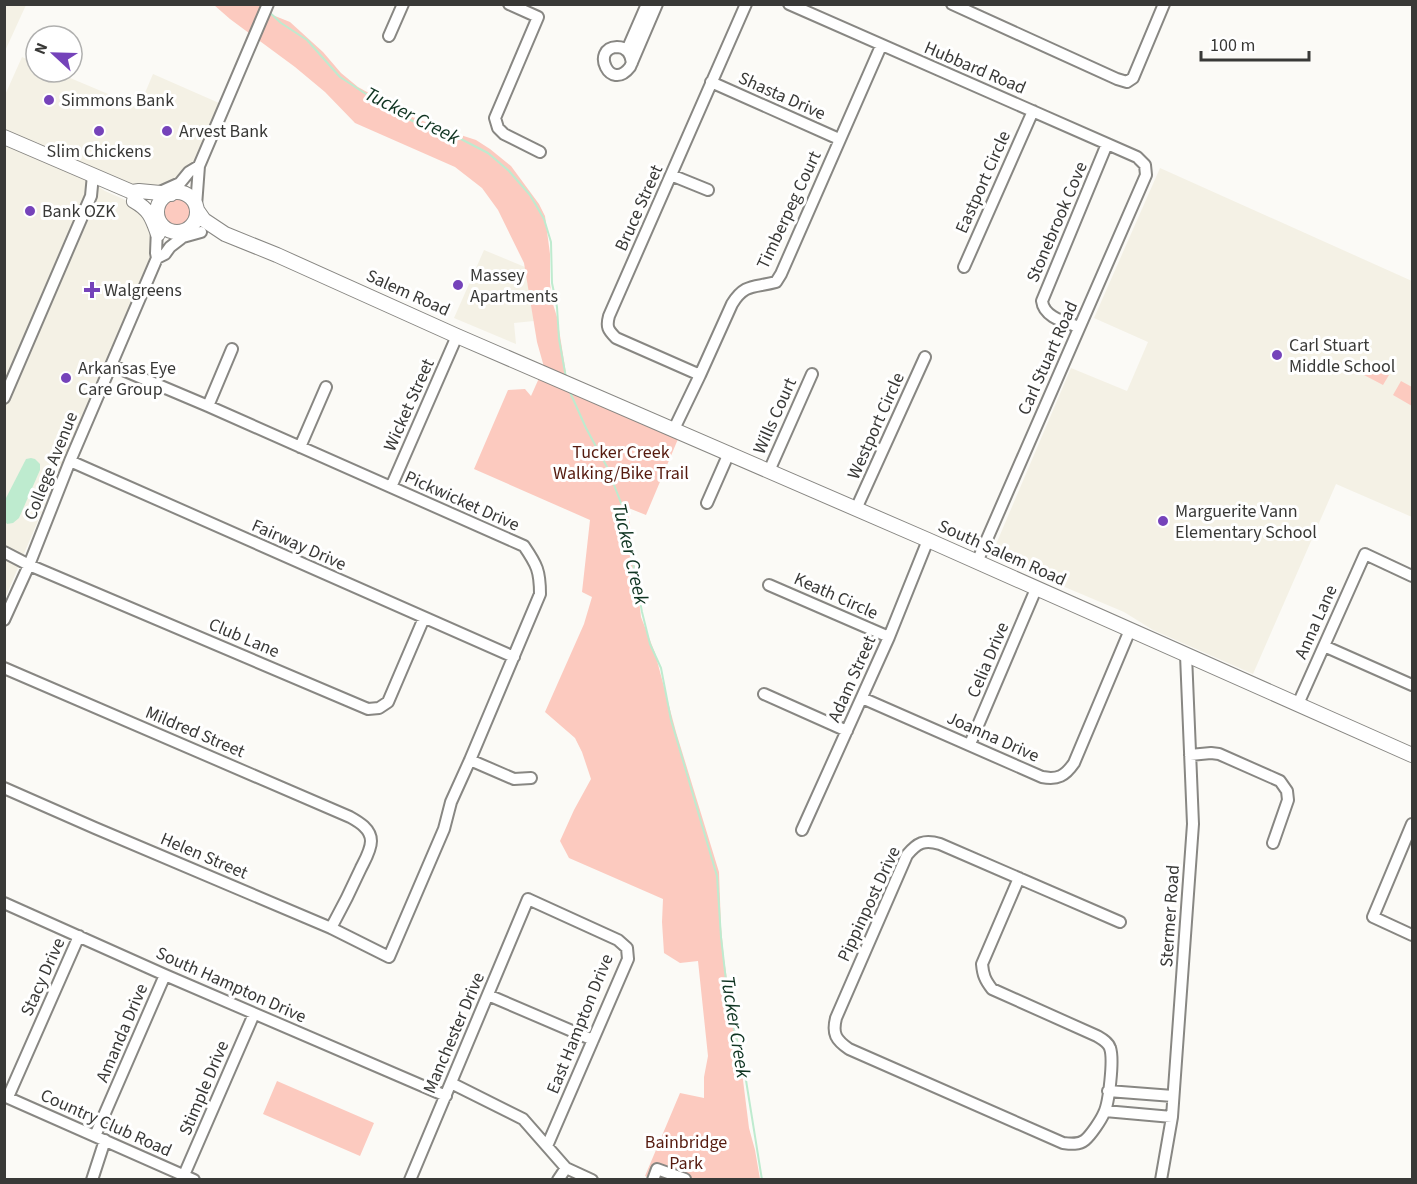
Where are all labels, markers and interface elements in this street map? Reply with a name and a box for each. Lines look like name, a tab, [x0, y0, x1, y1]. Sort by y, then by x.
north arrow	[24, 24, 84, 84]
scale bar	[1201, 24, 1309, 62]
text: 100 m	[1210, 33, 1255, 58]
street label: Hubbard Road	[920, 35, 1030, 101]
text: N	[29, 40, 53, 58]
street label: Shasta Drive	[734, 66, 830, 126]
water label: Tucker Creek	[360, 80, 465, 152]
place label: Simmons Bank	[61, 88, 174, 113]
marker: Simmons Bank	[42, 93, 56, 107]
place label: Arvest Bank	[179, 119, 268, 144]
marker: Slim Chickens	[92, 124, 106, 138]
marker: Arvest Bank	[160, 124, 174, 138]
street label: Eastport Circle	[949, 127, 1017, 237]
place label: Slim Chickens	[47, 139, 151, 164]
street label: Timberpeg Court	[751, 147, 827, 273]
street label: Stonebrook Cove	[1020, 158, 1094, 286]
street label: Bruce Street	[609, 161, 669, 255]
place label: Bank OZK	[42, 199, 116, 224]
marker: Bank OZK	[23, 204, 37, 218]
street label: Salem Road	[362, 263, 454, 323]
place label: Massey Apartments	[470, 263, 558, 309]
place label: Walgreens	[104, 278, 182, 303]
marker: Massey Apartments	[451, 278, 465, 292]
marker: Walgreens	[85, 283, 99, 297]
street label: Carl Stuart Road	[1012, 297, 1084, 419]
place label: Carl Stuart Middle School	[1289, 333, 1395, 379]
marker: Carl Stuart Middle School	[1270, 348, 1284, 362]
street label: Wicket Street	[377, 355, 441, 455]
place label: Arkansas Eye Care Group	[78, 356, 176, 402]
street label: Westport Circle	[841, 369, 911, 483]
marker: Arkansas Eye Care Group	[59, 371, 73, 385]
street label: Wills Court	[747, 374, 803, 458]
street label: College Avenue	[18, 408, 84, 524]
park label: Tucker Creek Walking/Bike Trail	[553, 440, 689, 486]
street label: Pickwicket Drive	[401, 464, 523, 538]
place label: Marguerite Vann Elementary School	[1175, 499, 1317, 545]
water label: Tucker Creek	[605, 501, 655, 608]
street label: Fairway Drive	[248, 513, 350, 577]
street label: South Salem Road	[934, 514, 1070, 592]
marker: Marguerite Vann Elementary School	[1156, 514, 1170, 528]
street label: Keath Circle	[790, 566, 882, 626]
street label: Anna Lane	[1289, 581, 1343, 663]
street label: Club Lane	[205, 612, 283, 664]
street label: Celia Drive	[961, 618, 1015, 702]
street label: Adam Street	[822, 632, 882, 726]
street label: Mildred Street	[141, 700, 249, 764]
street label: Joanna Drive	[943, 706, 1043, 768]
street label: Helen Street	[156, 826, 252, 886]
street label: Pippinpost Drive	[831, 842, 907, 966]
street label: Stermer Road	[1154, 864, 1186, 968]
street label: Stacy Drive	[15, 934, 71, 1020]
street label: South Hampton Drive	[152, 941, 310, 1029]
street label: East Hampton Drive	[541, 950, 620, 1098]
street label: Manchester Drive	[417, 968, 491, 1098]
water label: Tucker Creek	[713, 974, 757, 1081]
street label: Amanda Drive	[90, 980, 154, 1086]
street label: Stimple Drive	[173, 1037, 235, 1139]
street label: Country Club Road	[36, 1083, 176, 1163]
park label: Bainbridge Park	[645, 1130, 727, 1176]

